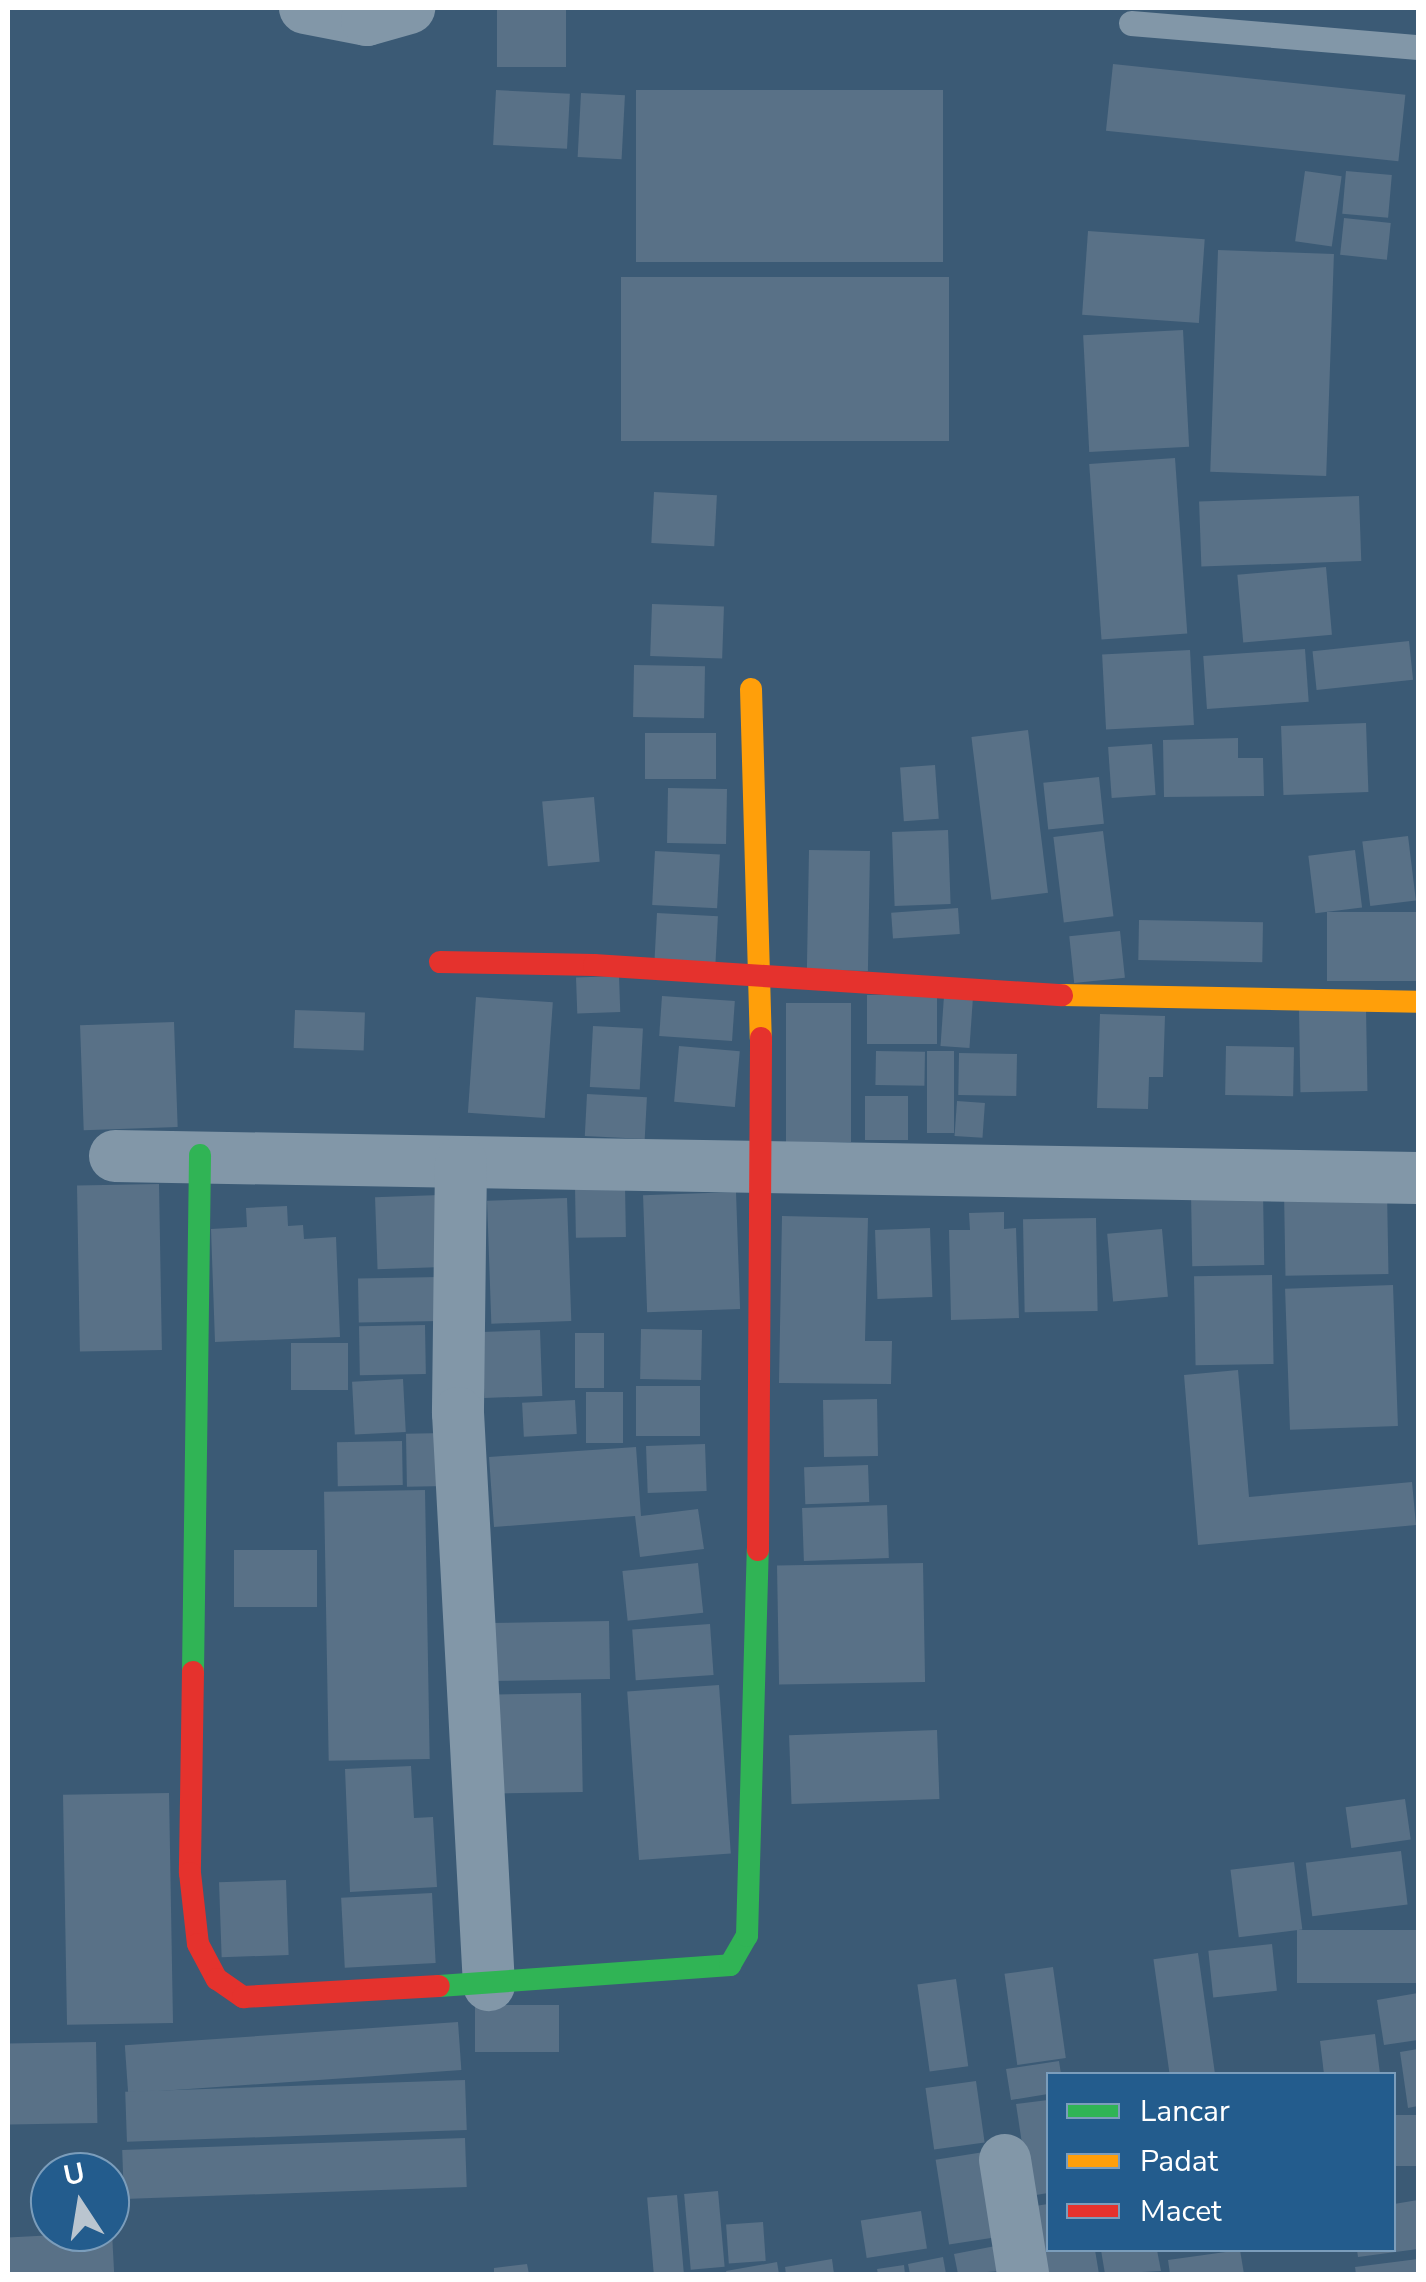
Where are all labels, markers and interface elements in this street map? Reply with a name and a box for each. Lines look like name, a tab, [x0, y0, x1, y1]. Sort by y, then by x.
legend	[1046, 2072, 1396, 2252]
text: Lancar	[1140, 2091, 1230, 2132]
text: Padat	[1140, 2141, 1218, 2182]
north arrow	[30, 2152, 130, 2252]
text: U	[60, 2154, 88, 2195]
text: Macet	[1140, 2191, 1222, 2232]

